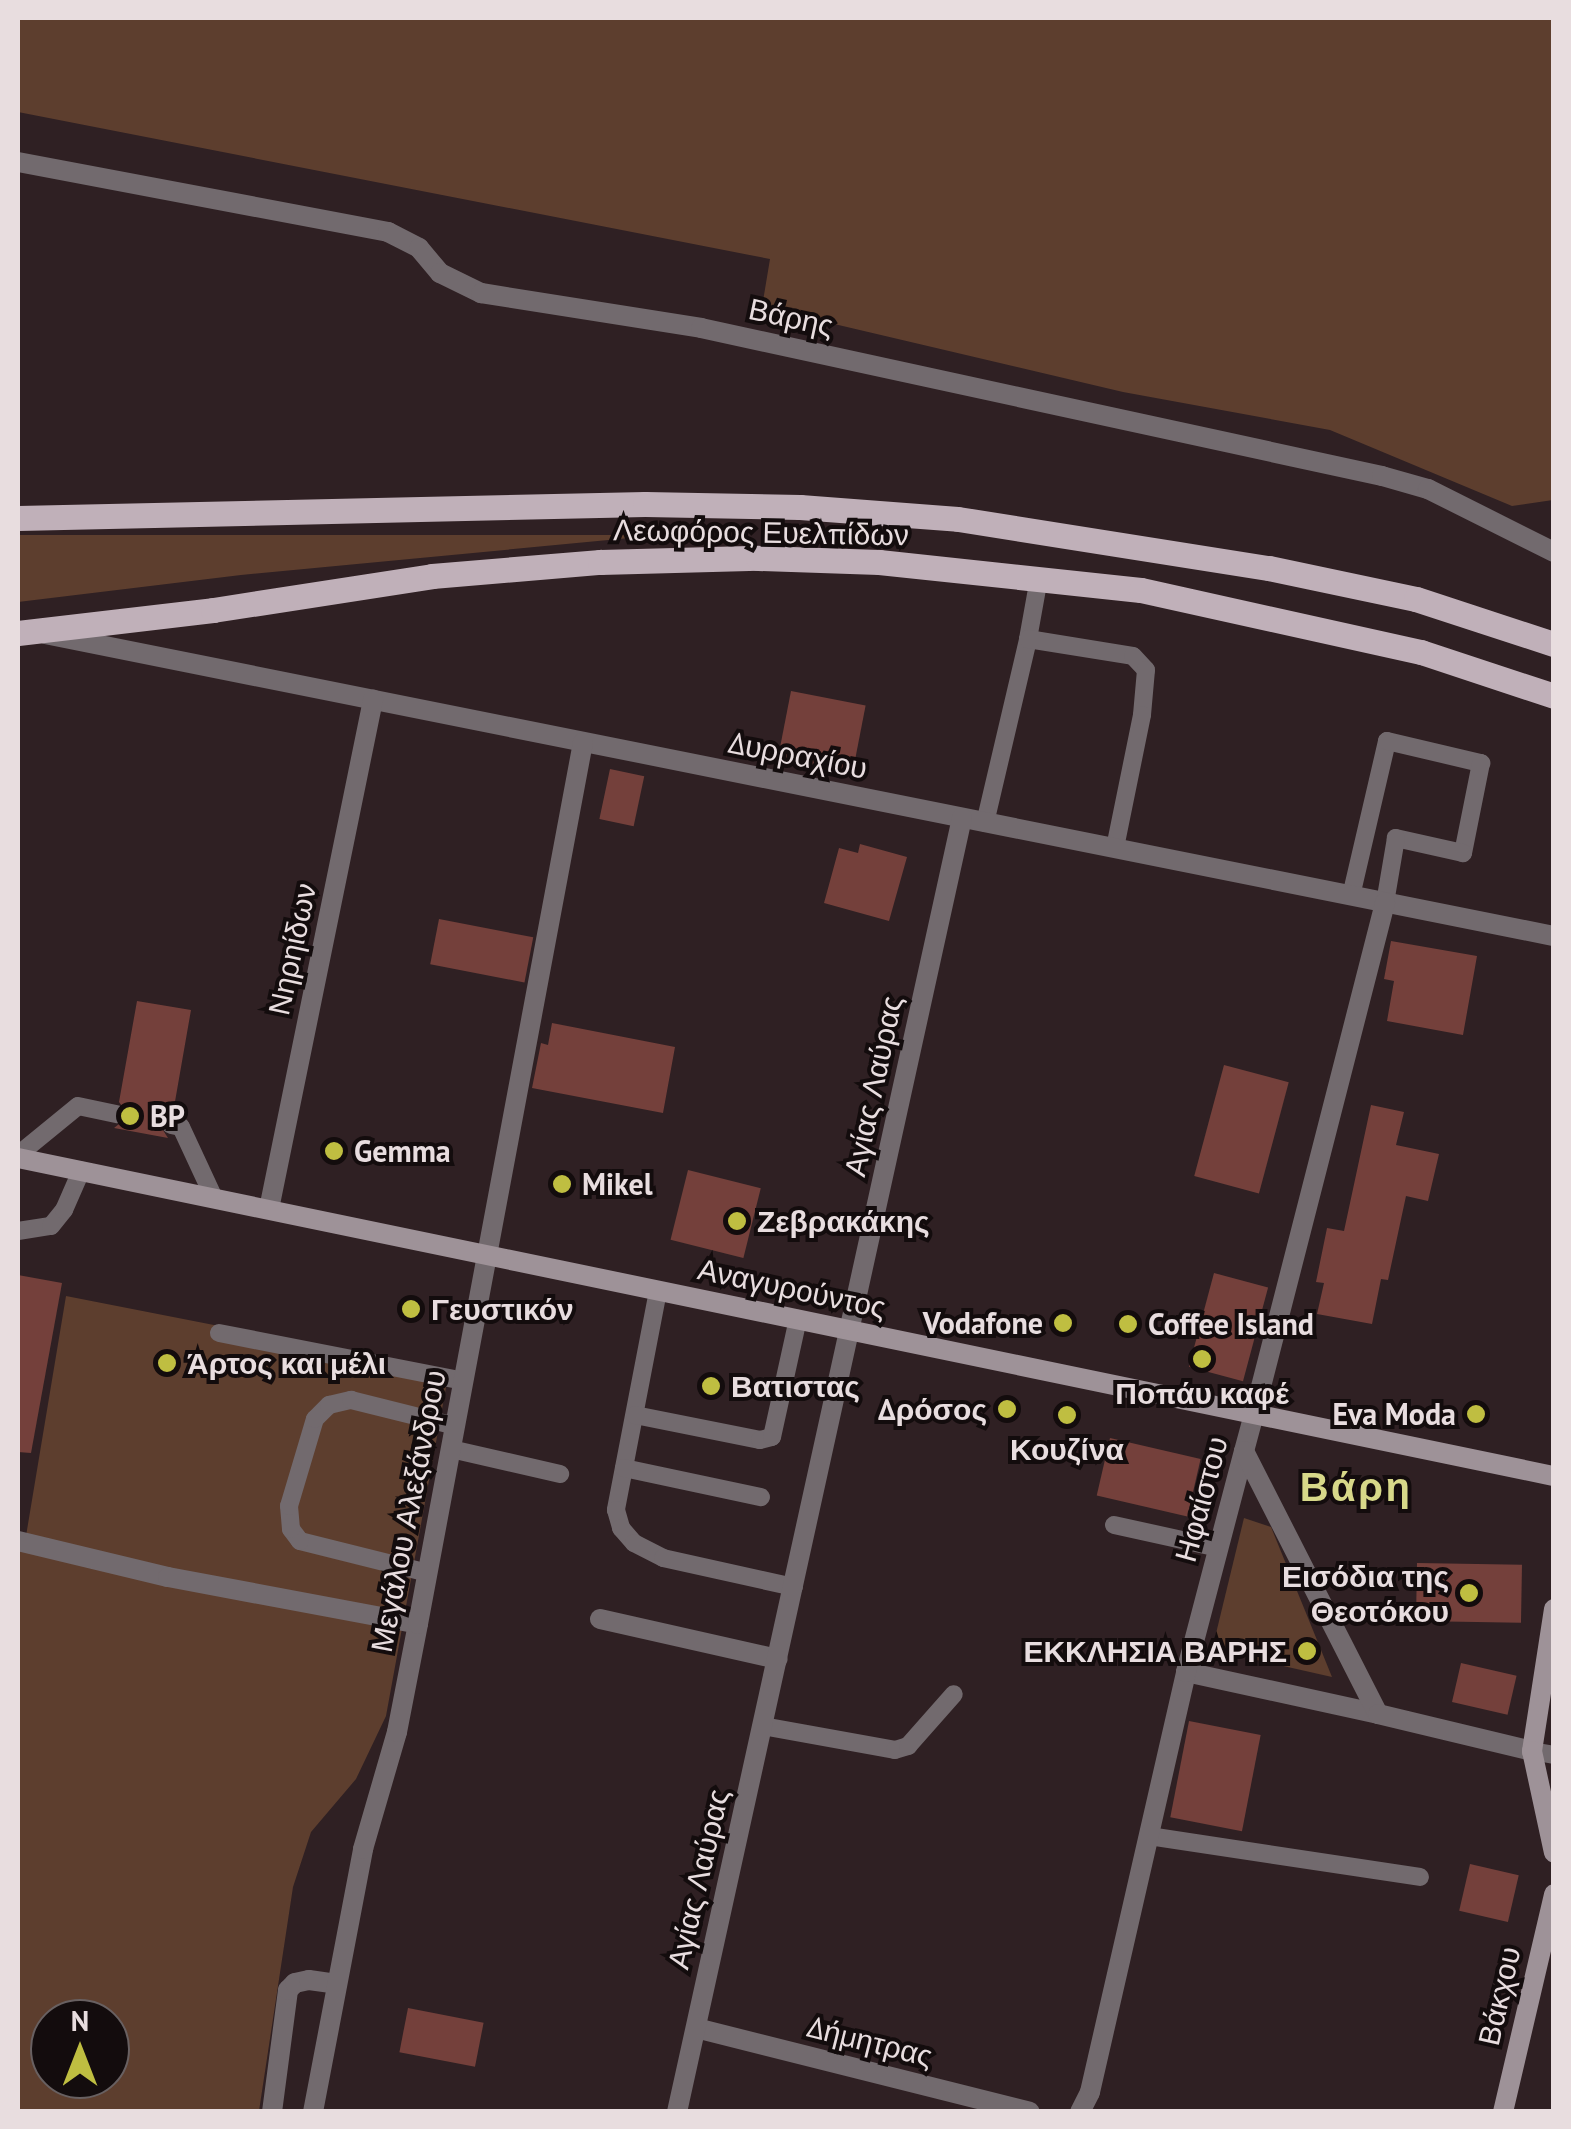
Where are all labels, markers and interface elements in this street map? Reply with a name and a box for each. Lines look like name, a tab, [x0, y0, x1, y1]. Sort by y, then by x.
street label: Βάρης	[745, 290, 837, 344]
street label: Λεωφόρος Ευελπίδων	[613, 511, 909, 553]
street label: Δυρραχίου	[726, 724, 870, 786]
street label: Νηρηίδων	[260, 880, 324, 1018]
street label: Αγίας Λαύρας	[836, 992, 910, 1180]
place label: BP	[150, 1098, 185, 1134]
marker: BP	[119, 1105, 141, 1127]
place label: Gemma	[354, 1133, 451, 1169]
marker: Gemma	[323, 1140, 345, 1162]
place label: Mikel	[582, 1166, 652, 1202]
marker: Mikel	[551, 1173, 573, 1195]
place label: Ζεβρακάκης	[757, 1203, 930, 1239]
marker: Ζεβρακάκης	[726, 1210, 748, 1232]
street label: Αναγυρούντος	[695, 1251, 889, 1325]
place label: Γευστικόν	[431, 1291, 574, 1327]
marker: Γευστικόν	[400, 1298, 422, 1320]
place label: Vodafone	[923, 1305, 1043, 1341]
place label: Coffee Island	[1148, 1306, 1314, 1342]
marker: Vodafone	[1052, 1312, 1074, 1334]
marker: Coffee Island	[1117, 1313, 1139, 1335]
place label: Άρτος και μέλι	[187, 1345, 386, 1381]
marker: Ποπάυ καφέ	[1191, 1348, 1213, 1370]
marker: Άρτος και μέλι	[156, 1352, 178, 1374]
street label: Μεγάλου Αλεξάνδρου	[363, 1367, 453, 1655]
place label: Βατιστας	[731, 1368, 860, 1404]
marker: Βατιστας	[700, 1375, 722, 1397]
place label: Ποπάυ καφέ	[1115, 1375, 1289, 1411]
place label: Δρόσος	[878, 1391, 987, 1427]
place label: Eva Moda	[1332, 1396, 1456, 1432]
marker: Δρόσος	[996, 1398, 1018, 1420]
marker: Eva Moda	[1465, 1403, 1487, 1425]
marker: Κουζίνα	[1056, 1404, 1078, 1426]
place label: Κουζίνα	[1010, 1431, 1124, 1467]
street label: Ηφαίστου	[1167, 1432, 1235, 1566]
district label: Βάρη	[1300, 1462, 1412, 1510]
place label: Εισόδια της Θεοτόκου	[1282, 1558, 1449, 1628]
marker: Εισόδια της Θεοτόκου	[1458, 1582, 1480, 1604]
place label: ΕΚΚΛΗΣΙΑ ΒΑΡΗΣ	[1023, 1633, 1287, 1669]
marker: ΕΚΚΛΗΣΙΑ ΒΑΡΗΣ	[1296, 1640, 1318, 1662]
street label: Αγίας Λαύρας	[660, 1786, 736, 1972]
street label: Βάκχου	[1470, 1943, 1528, 2049]
north arrow	[30, 1999, 130, 2099]
text: N	[71, 2002, 89, 2039]
street label: Δήμητρας	[804, 2008, 936, 2074]

